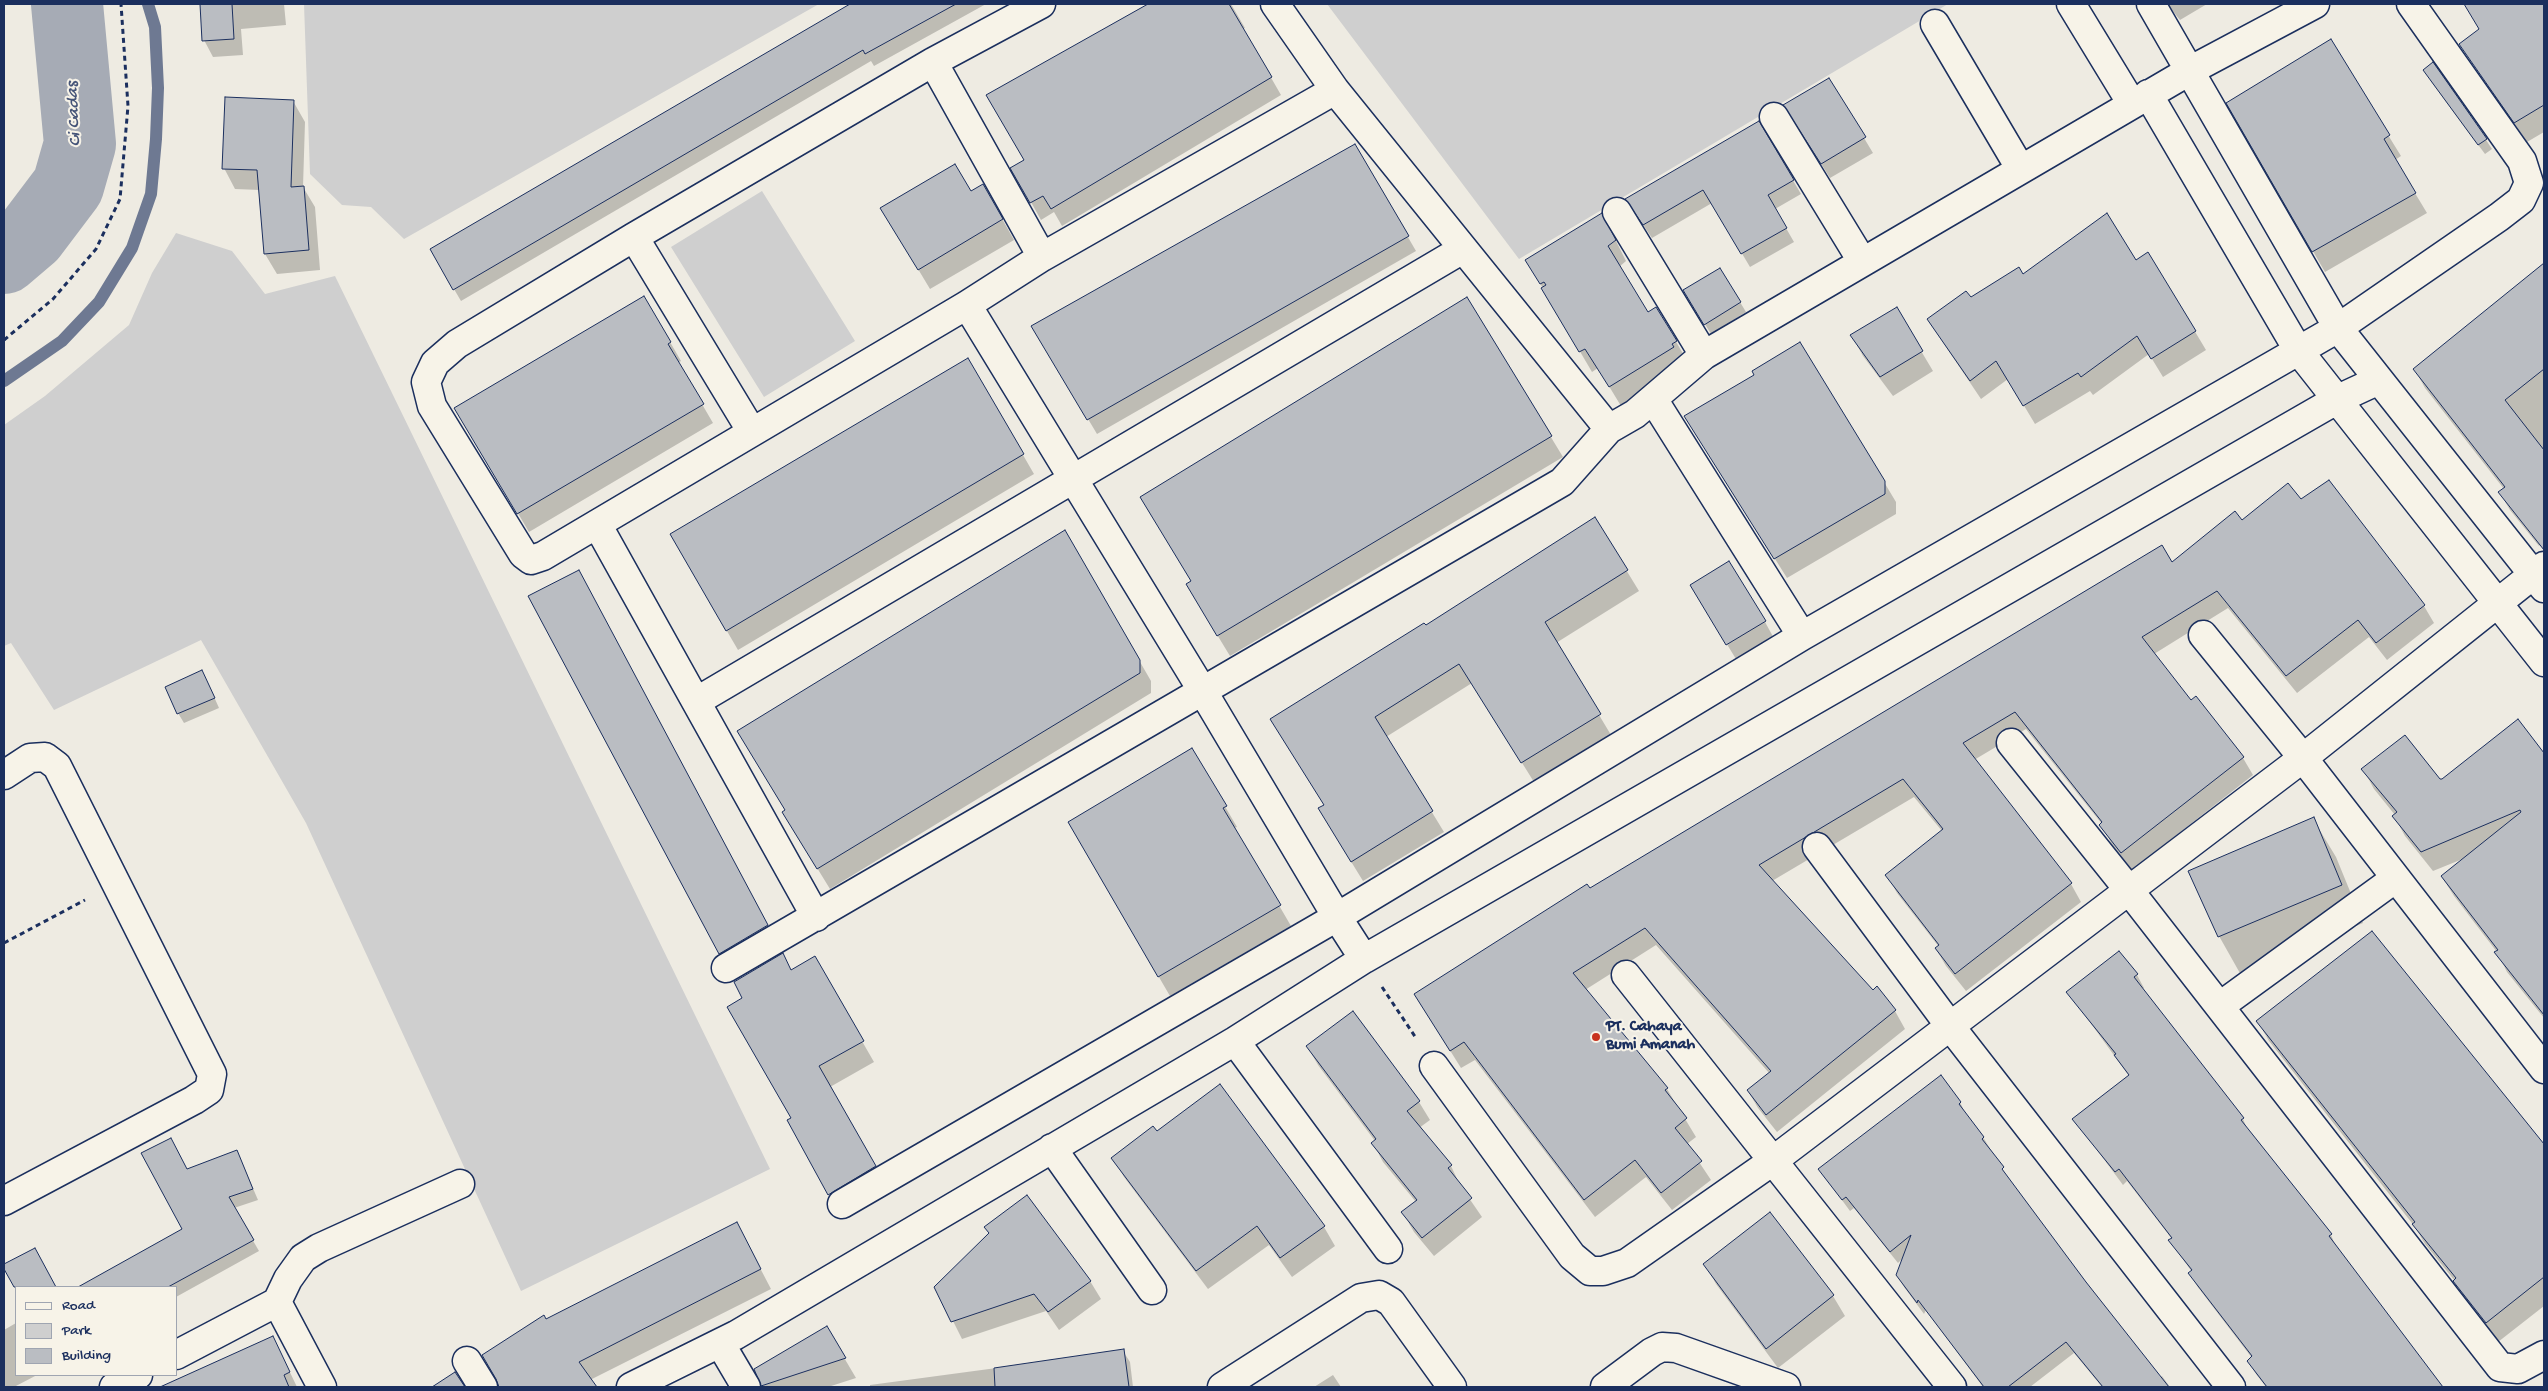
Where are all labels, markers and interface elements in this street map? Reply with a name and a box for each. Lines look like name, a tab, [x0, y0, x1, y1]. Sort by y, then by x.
water label: Ci Cadas	[63, 81, 87, 147]
place label: PT. Cahaya Bumi Amanah	[1606, 1018, 1695, 1056]
marker: PT. Cahaya Bumi Amanah	[1590, 1031, 1602, 1043]
legend	[15, 1286, 178, 1376]
text: Road	[62, 1297, 95, 1315]
text: Park	[62, 1322, 91, 1340]
text: Building	[62, 1347, 111, 1365]

